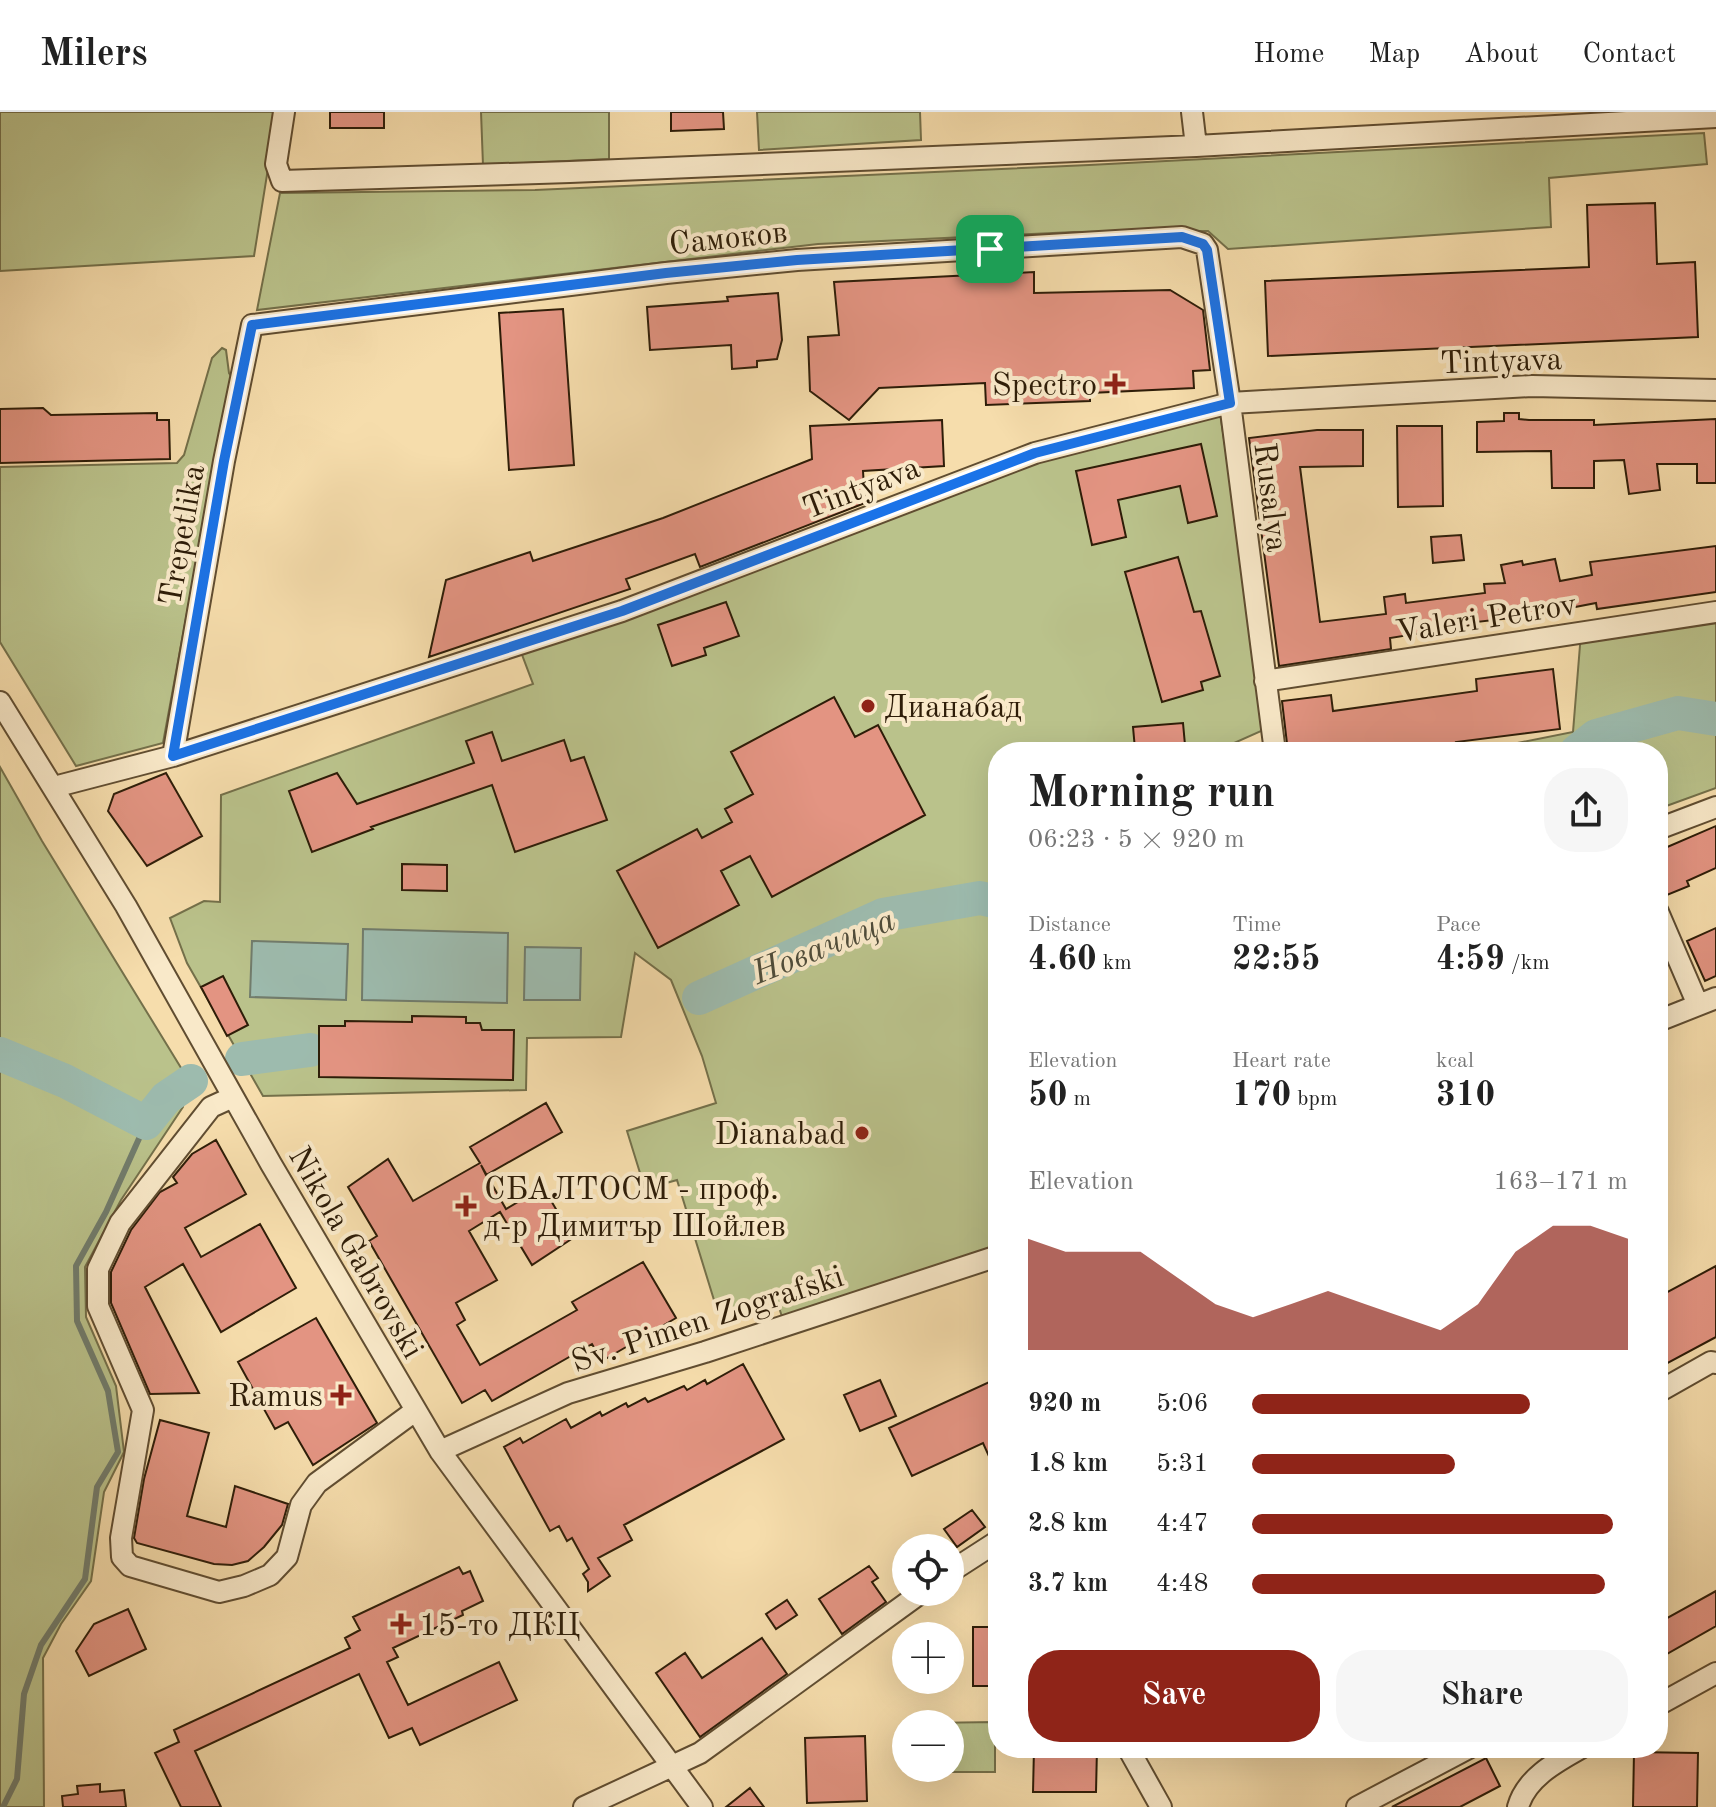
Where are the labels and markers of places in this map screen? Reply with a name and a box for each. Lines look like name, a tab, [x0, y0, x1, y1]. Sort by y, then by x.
pin	[956, 215, 1024, 283]
place label: Spectro	[992, 371, 1097, 403]
marker: Spectro	[1104, 373, 1126, 395]
place label: Дианабад	[884, 693, 1022, 725]
marker: Дианабад	[859, 697, 877, 715]
place label: Dianabad	[715, 1120, 846, 1152]
marker: Dianabad	[853, 1124, 871, 1142]
place label: СБАЛТОСМ - проф. д-р Димитър Шойлев	[484, 1175, 786, 1244]
marker: СБАЛТОСМ - проф. д-р Димитър Шойлев	[455, 1195, 477, 1217]
place label: Ramus	[228, 1382, 323, 1414]
marker: Ramus	[330, 1384, 352, 1406]
place label: 15-то ДКЦ	[419, 1611, 580, 1643]
marker: 15-то ДКЦ	[390, 1613, 412, 1635]

